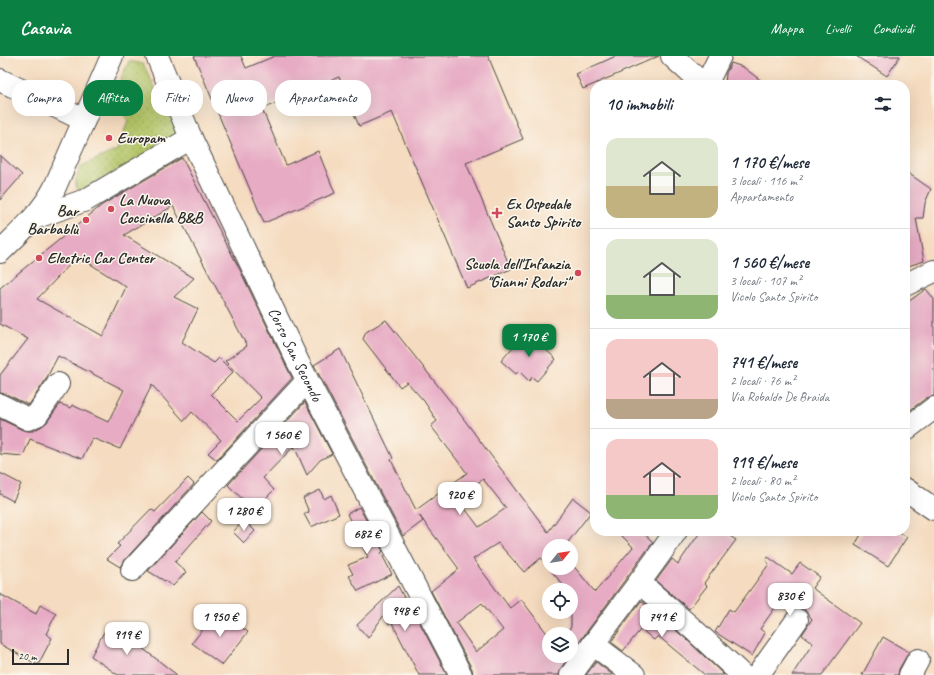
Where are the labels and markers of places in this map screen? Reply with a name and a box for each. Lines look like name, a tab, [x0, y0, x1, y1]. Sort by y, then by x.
place label: Europam	[117, 128, 166, 148]
marker: Europam	[104, 133, 114, 143]
place label: La Nuova Coccinella B&B	[119, 190, 204, 228]
place label: Ex Ospedale Santo Spirito	[506, 194, 583, 232]
place label: Bar Barbablù	[27, 201, 80, 239]
marker: La Nuova Coccinella B&B	[106, 204, 116, 214]
marker: Ex Ospedale Santo Spirito	[491, 207, 503, 219]
marker: Bar Barbablù	[81, 215, 91, 225]
place label: Electric Car Center	[47, 248, 156, 268]
marker: Electric Car Center	[34, 253, 44, 263]
place label: Scuola dell'Infanzia "Gianni Rodari"	[464, 254, 574, 292]
marker: Scuola dell'Infanzia "Gianni Rodari"	[573, 268, 583, 278]
pin: 1 170 €	[492, 324, 566, 358]
pin: 1 560 €	[245, 422, 319, 456]
pin: 920 €	[432, 482, 488, 516]
pin: 1 280 €	[207, 498, 281, 532]
pin: 682 €	[339, 521, 395, 555]
pin: 830 €	[762, 583, 818, 617]
pin: 948 €	[377, 598, 433, 632]
pin: 1 950 €	[183, 604, 257, 638]
pin: 741 €	[634, 604, 690, 638]
pin: 919 €	[99, 622, 155, 656]

